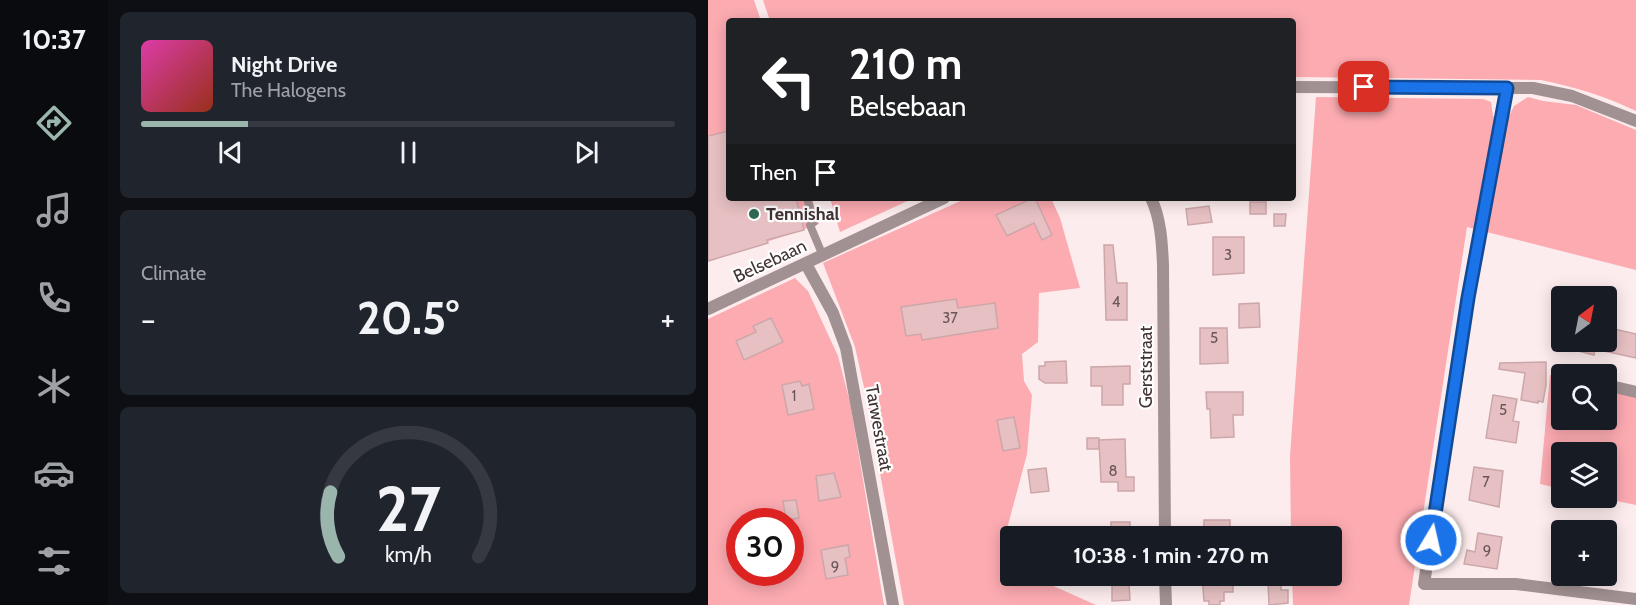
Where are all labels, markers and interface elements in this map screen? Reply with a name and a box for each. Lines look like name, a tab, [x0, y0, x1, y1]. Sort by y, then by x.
text: 10:37	[22, 23, 86, 56]
text: 210 m	[849, 38, 962, 90]
icon: left	[750, 42, 828, 120]
text: Night Drive	[231, 51, 337, 78]
pin	[1338, 61, 1389, 112]
icon: arrive	[1347, 70, 1380, 103]
text: The Halogens	[231, 78, 346, 102]
text: Belsebaan	[849, 90, 966, 123]
icon: directions	[33, 102, 75, 144]
icon: previous	[214, 136, 247, 169]
icon: pause	[392, 136, 425, 169]
icon: next	[570, 136, 603, 169]
icon: arrive	[809, 156, 842, 189]
text: Then	[750, 159, 797, 186]
icon: music	[33, 189, 75, 231]
place label: Tennishal	[766, 203, 840, 225]
marker: Tennishal	[747, 207, 761, 221]
street label: Belsebaan	[730, 235, 810, 287]
house number: 3	[1224, 246, 1232, 264]
text: Climate	[141, 261, 206, 285]
icon: phone	[33, 277, 75, 319]
north arrow	[1551, 286, 1617, 352]
map controls	[1551, 286, 1617, 586]
text: 20.5°	[357, 291, 459, 345]
house number: 4	[1112, 293, 1121, 311]
text: −	[141, 299, 156, 339]
text: +	[660, 299, 675, 339]
house number: 37	[942, 309, 958, 327]
street label: Gerststraat	[1135, 326, 1157, 408]
house number: 5	[1210, 329, 1218, 347]
button: search	[1551, 364, 1617, 430]
icon: climate	[33, 365, 75, 407]
street label: Tarwestraat	[861, 383, 897, 473]
house number: 1	[792, 387, 796, 405]
house number: 5	[1499, 401, 1507, 419]
button: layers	[1551, 442, 1617, 508]
icon: car	[33, 452, 75, 494]
house number: 8	[1108, 462, 1118, 480]
text: 27	[376, 471, 441, 547]
house number: 7	[1482, 473, 1490, 491]
speed limit sign: 30	[726, 508, 804, 586]
position arrow	[1399, 508, 1463, 572]
button: +	[1551, 520, 1617, 586]
icon: filters	[33, 540, 75, 582]
text: km/h	[385, 542, 431, 568]
text: 10:38 · 1 min · 270 m	[1073, 542, 1269, 569]
house number: 9	[1483, 542, 1491, 560]
house number: 9	[831, 558, 839, 576]

